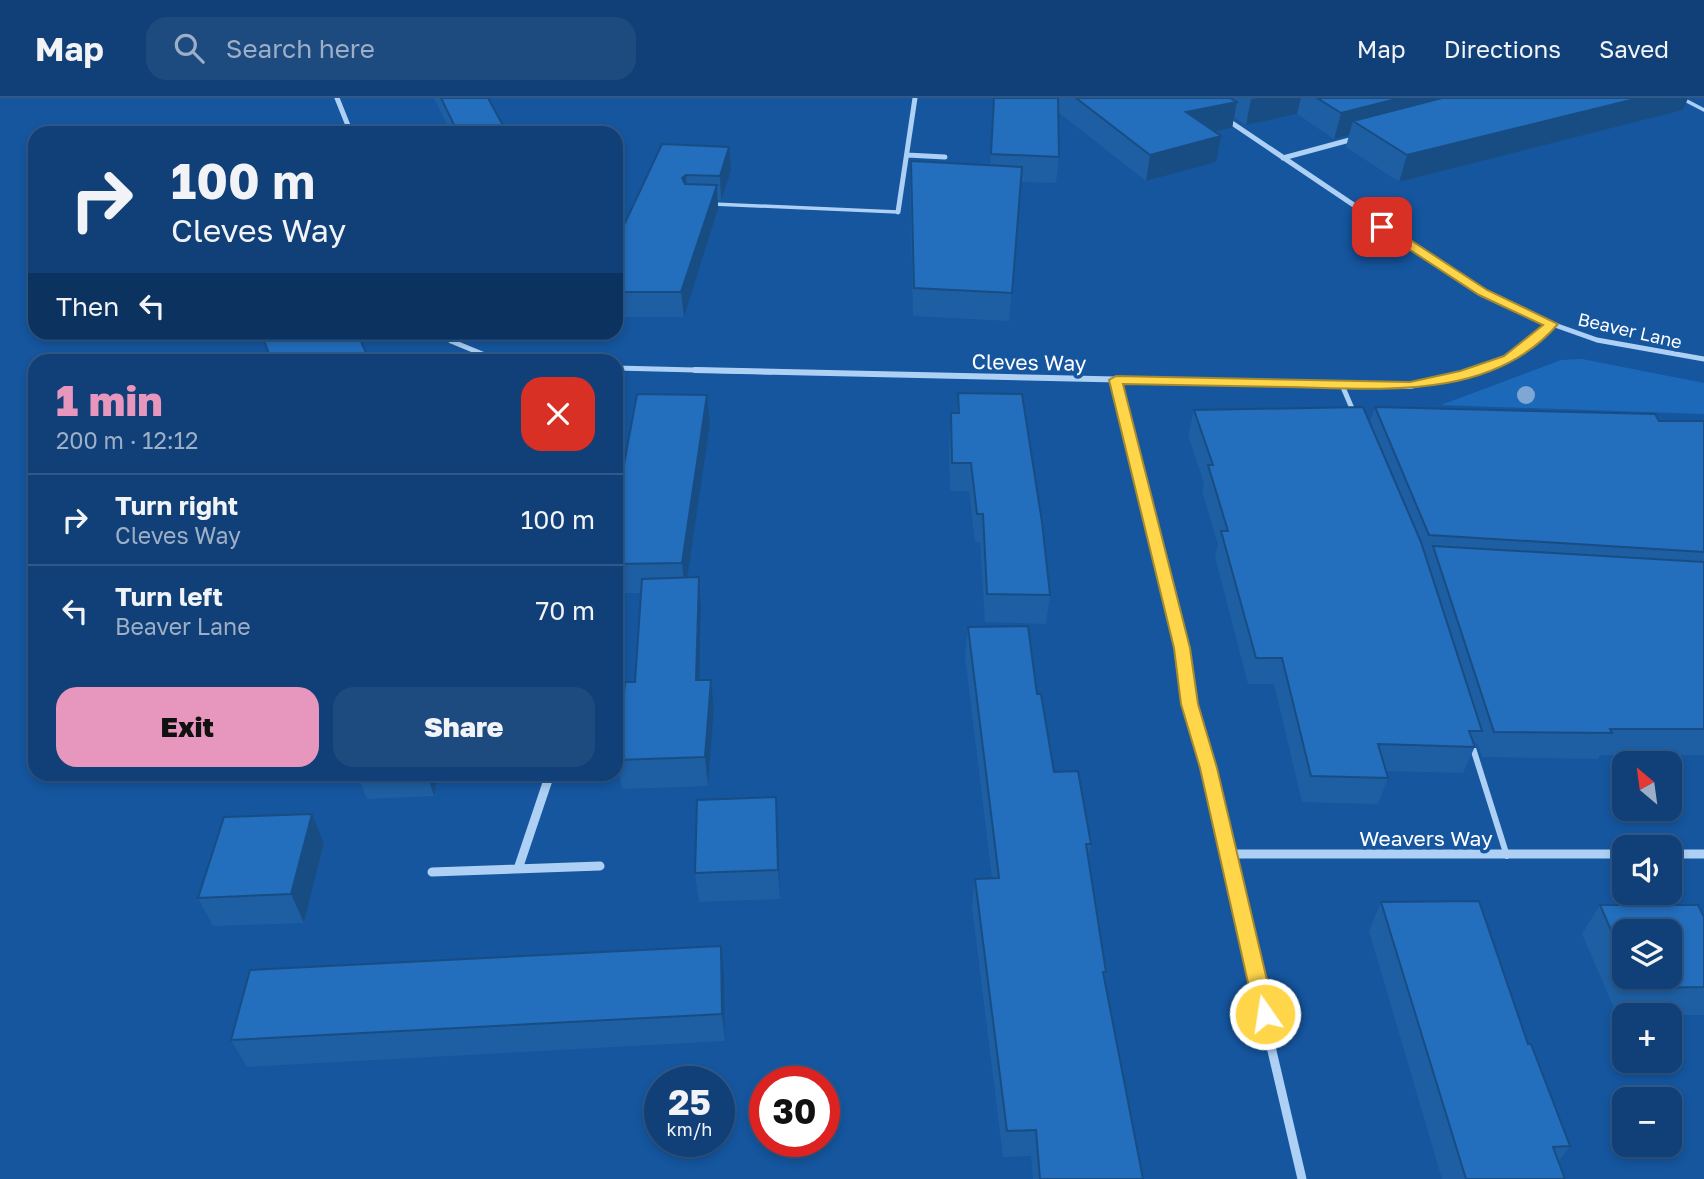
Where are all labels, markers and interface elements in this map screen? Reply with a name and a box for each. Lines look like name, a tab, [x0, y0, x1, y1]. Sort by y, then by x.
search box	[146, 17, 636, 80]
text: Map	[35, 29, 104, 68]
icon: search	[170, 29, 208, 67]
text: Search here	[226, 33, 375, 64]
text: Map	[1357, 34, 1406, 63]
text: Directions	[1444, 34, 1561, 63]
text: Saved	[1599, 34, 1669, 63]
text: 100 m	[171, 151, 315, 210]
icon: right	[56, 154, 147, 245]
pin	[1352, 197, 1412, 257]
icon: arrive	[1363, 208, 1401, 246]
text: Cleves Way	[171, 211, 346, 249]
icon: left	[133, 287, 171, 325]
text: Then	[56, 291, 119, 322]
street label: Beaver Lane	[1576, 307, 1684, 353]
street label: Cleves Way	[971, 348, 1087, 376]
text: 1 min	[56, 375, 163, 425]
button: close	[521, 377, 595, 451]
text: 200 m · 12:12	[56, 426, 198, 454]
text: Turn right	[115, 490, 238, 521]
icon: right	[56, 501, 94, 539]
text: 100 m	[521, 504, 595, 535]
text: Cleves Way	[115, 521, 241, 549]
text: Turn left	[115, 581, 223, 612]
icon: left	[56, 592, 94, 630]
text: 70 m	[536, 595, 595, 626]
text: Beaver Lane	[115, 612, 251, 640]
button: Exit	[56, 687, 319, 767]
button: Share	[333, 687, 595, 767]
north arrow	[1612, 751, 1682, 821]
map controls	[1612, 751, 1682, 1157]
street label: Weavers Way	[1359, 825, 1493, 851]
button: sound	[1612, 835, 1682, 905]
button: layers	[1612, 919, 1682, 989]
position arrow	[1228, 977, 1302, 1051]
button: +	[1612, 1003, 1682, 1073]
speed limit sign: 30	[749, 1066, 840, 1157]
text: 25	[668, 1081, 711, 1123]
button: −	[1612, 1087, 1682, 1157]
text: km/h	[667, 1118, 712, 1140]

